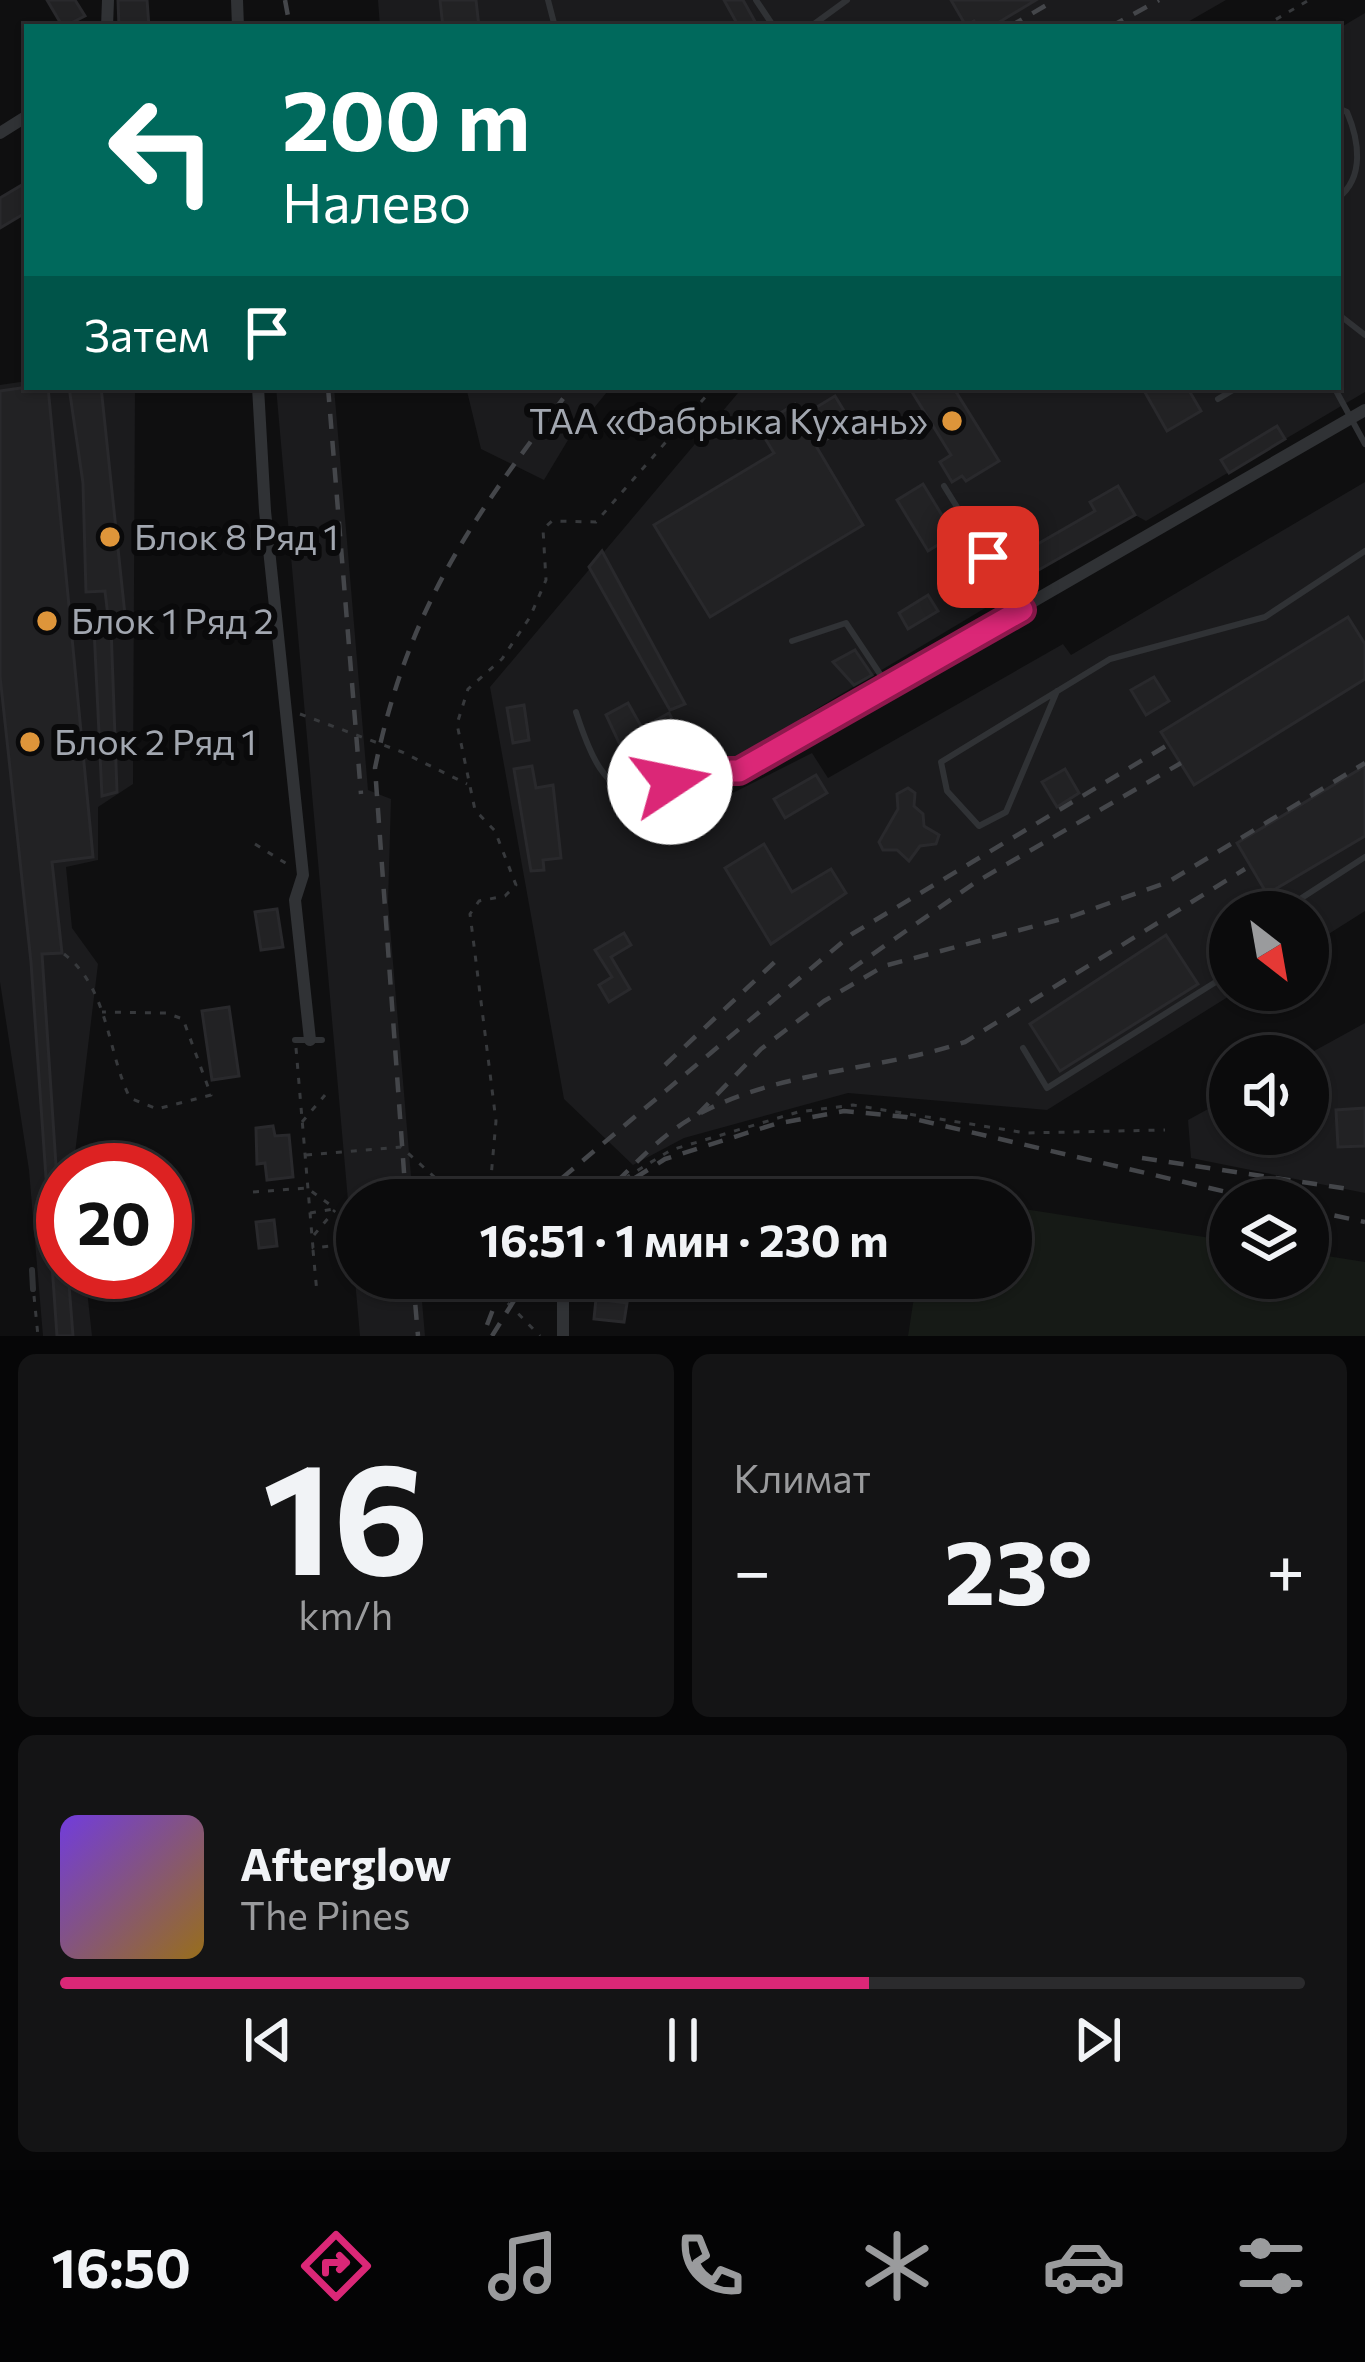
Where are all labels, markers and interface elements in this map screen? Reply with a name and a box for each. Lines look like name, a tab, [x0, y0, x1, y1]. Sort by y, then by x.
text: 200 m	[282, 66, 530, 168]
icon: left	[84, 72, 240, 228]
text: Налево	[282, 168, 471, 234]
icon: arrive	[234, 300, 300, 366]
text: Затем	[84, 306, 210, 361]
place label: ТАА «Фабрыка Кухань»	[529, 397, 928, 441]
marker: ТАА «Фабрыка Кухань»	[939, 408, 965, 434]
pin	[937, 506, 1039, 608]
place label: Блок 8 Ряд 1	[134, 513, 339, 557]
marker: Блок 8 Ряд 1	[97, 524, 123, 550]
icon: arrive	[955, 524, 1021, 590]
place label: Блок 1 Ряд 2	[71, 597, 274, 641]
marker: Блок 1 Ряд 2	[34, 608, 60, 634]
place label: Блок 2 Ряд 1	[54, 718, 257, 762]
position arrow	[607, 719, 733, 845]
marker: Блок 2 Ряд 1	[17, 729, 43, 755]
north arrow	[1209, 891, 1329, 1011]
map controls	[1209, 891, 1329, 1299]
button: sound	[1209, 1035, 1329, 1155]
speed limit sign: 20	[36, 1143, 192, 1299]
button: layers	[1209, 1179, 1329, 1299]
text: 16:51 · 1 мин · 230 m	[480, 1211, 888, 1266]
text: 16	[262, 1416, 429, 1607]
text: Климат	[734, 1453, 871, 1501]
text: 23°	[944, 1513, 1093, 1624]
text: −	[734, 1528, 771, 1609]
text: +	[1266, 1528, 1305, 1609]
text: km/h	[298, 1590, 393, 1638]
text: Afterglow	[240, 1835, 451, 1890]
text: The Pines	[240, 1890, 411, 1938]
icon: previous	[235, 2007, 301, 2073]
icon: pause	[650, 2007, 716, 2073]
icon: next	[1065, 2007, 1131, 2073]
icon: directions	[294, 2224, 378, 2308]
icon: music	[481, 2224, 565, 2308]
icon: phone	[668, 2224, 752, 2308]
icon: climate	[855, 2224, 939, 2308]
icon: car	[1042, 2224, 1126, 2308]
icon: filters	[1229, 2224, 1313, 2308]
text: 16:50	[52, 2233, 191, 2299]

